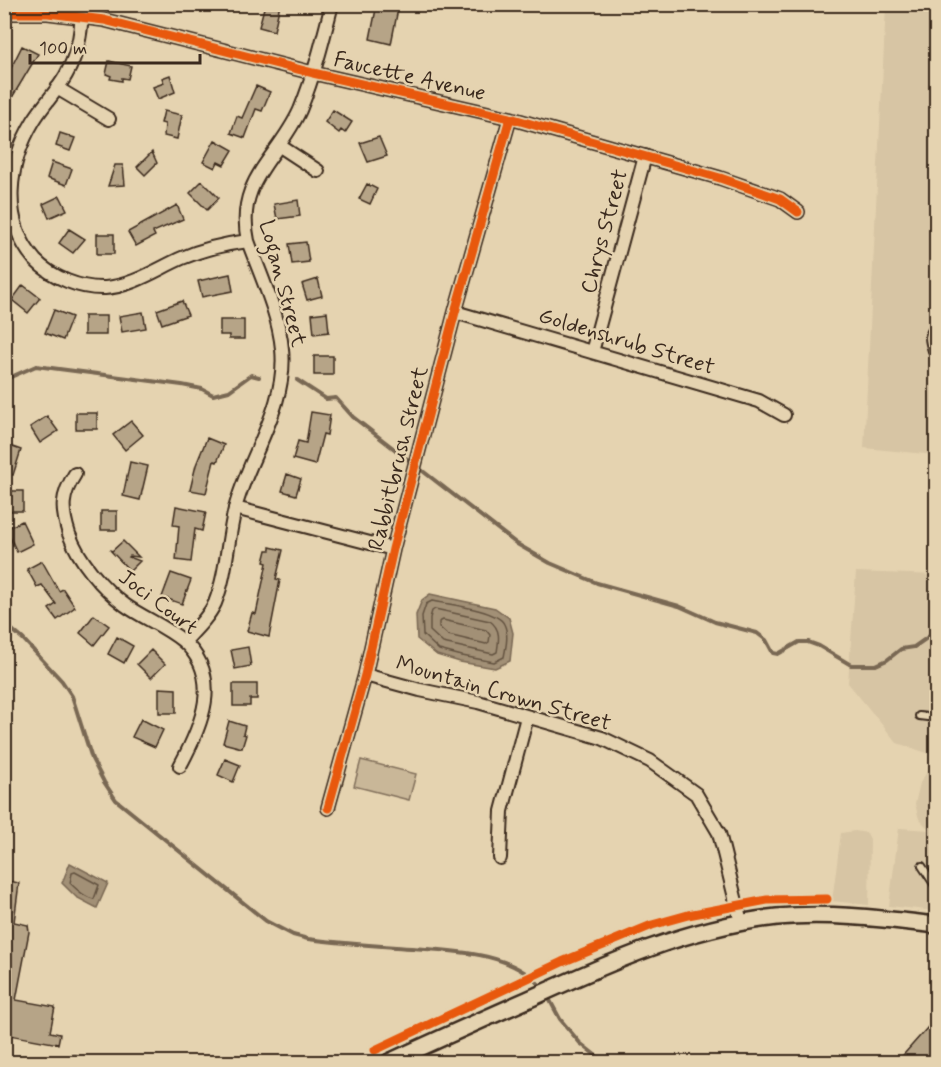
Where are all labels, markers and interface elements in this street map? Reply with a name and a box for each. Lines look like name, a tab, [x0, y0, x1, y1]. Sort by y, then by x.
scale bar	[30, 27, 200, 65]
text: 100 m	[39, 37, 87, 61]
street label: Faucette Avenue	[331, 46, 488, 108]
street label: Chrys Street	[575, 166, 635, 297]
street label: Logan Street	[249, 217, 312, 351]
street label: Goldenshrub Street	[535, 302, 718, 382]
street label: Rabbitbrush Street	[362, 363, 435, 554]
street label: Joci Court	[112, 563, 203, 642]
street label: Mountain Crown Street	[393, 650, 614, 738]

